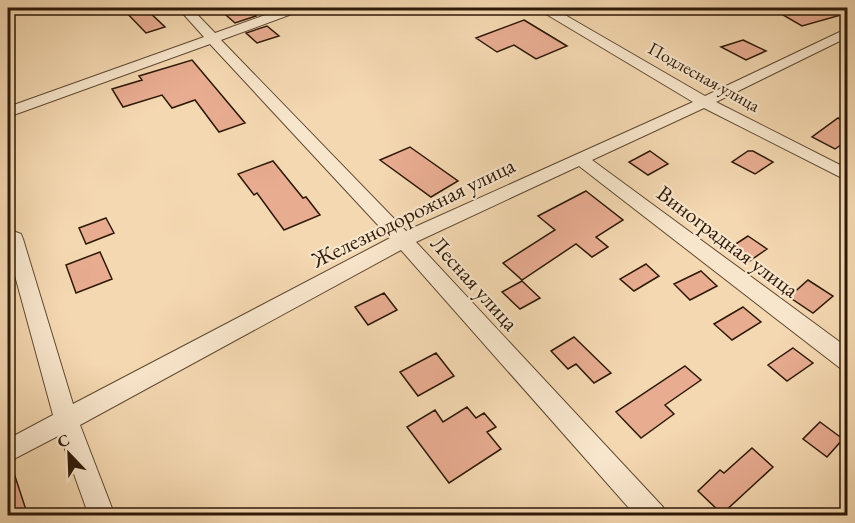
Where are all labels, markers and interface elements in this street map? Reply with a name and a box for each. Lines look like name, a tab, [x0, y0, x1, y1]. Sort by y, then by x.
street label: Подлесная улица	[644, 36, 765, 117]
street label: Железнодорожная улица	[306, 150, 520, 275]
street label: Виноградная улица	[651, 179, 805, 304]
street label: Лесная улица	[424, 230, 525, 337]
north arrow	[39, 424, 99, 484]
text: С	[54, 429, 73, 453]

